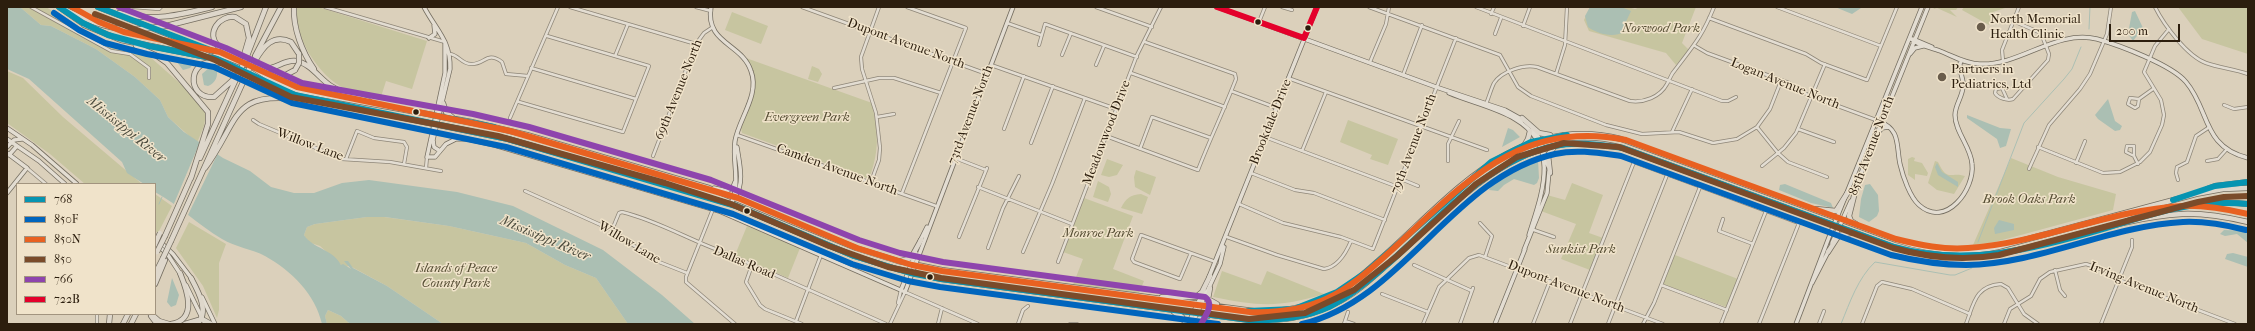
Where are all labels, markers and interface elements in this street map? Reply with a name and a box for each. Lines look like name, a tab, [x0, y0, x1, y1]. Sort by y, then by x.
place label: North Memorial Health Clinic	[1990, 12, 2081, 43]
street label: Dupont Avenue North	[845, 15, 967, 73]
scale bar	[2111, 16, 2182, 42]
unlabelled marker	[1253, 17, 1263, 27]
park label: Norwood Park	[1622, 21, 1700, 37]
marker: North Memorial Health Clinic	[1975, 21, 1987, 33]
unlabelled marker	[1303, 23, 1313, 33]
text: 200 m	[2116, 24, 2148, 38]
street label: 69th Avenue North	[652, 37, 706, 143]
street label: Logan Avenue North	[1728, 55, 1842, 113]
place label: Partners in Pediatrics, Ltd	[1951, 62, 2031, 93]
street label: 73rd Avenue North	[945, 63, 997, 167]
marker: Partners in Pediatrics, Ltd	[1936, 71, 1948, 83]
street label: Brookdale Drive	[1247, 77, 1295, 167]
street label: Meadowwood Drive	[1080, 78, 1134, 188]
street label: 79th Avenue North	[1388, 92, 1440, 196]
water label: Mississippi River	[83, 93, 169, 167]
street label: 85th Avenue North	[1846, 94, 1898, 198]
unlabelled marker	[411, 107, 421, 117]
park label: Evergreen Park	[764, 110, 850, 126]
street label: Willow Lane	[274, 125, 346, 165]
street label: Camden Avenue North	[774, 141, 900, 199]
legend	[16, 183, 156, 315]
text: 768	[54, 192, 72, 206]
park label: Brook Oaks Park	[1982, 192, 2076, 208]
unlabelled marker	[742, 206, 752, 216]
text: 850F	[54, 212, 78, 226]
water label: Mississippi River	[497, 212, 593, 266]
street label: Willow Lane	[595, 218, 663, 268]
park label: Monroe Park	[1062, 226, 1134, 242]
text: 850N	[54, 232, 81, 246]
park label: Sunkist Park	[1546, 242, 1616, 258]
street label: Dallas Road	[711, 243, 777, 283]
text: 850	[54, 252, 72, 266]
street label: Dupont Avenue North	[1505, 257, 1627, 317]
street label: Irving Avenue North	[2087, 259, 2201, 317]
park label: Islands of Peace County Park	[415, 261, 497, 292]
text: 766	[54, 272, 73, 286]
unlabelled marker	[925, 272, 935, 282]
text: 722B	[54, 292, 80, 306]

